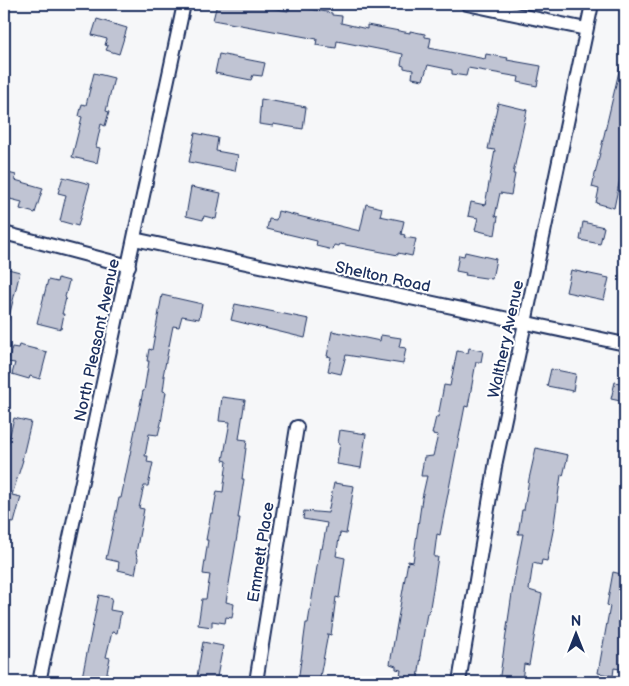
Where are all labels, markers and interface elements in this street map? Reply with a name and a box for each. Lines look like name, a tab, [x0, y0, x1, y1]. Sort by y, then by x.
street label: North Pleasant Avenue	[71, 257, 124, 424]
street label: Shelton Road	[333, 258, 432, 297]
street label: Walthery Avenue	[485, 278, 528, 400]
street label: Emmett Place	[244, 500, 279, 604]
north arrow	[552, 608, 602, 658]
text: N	[571, 613, 581, 630]

